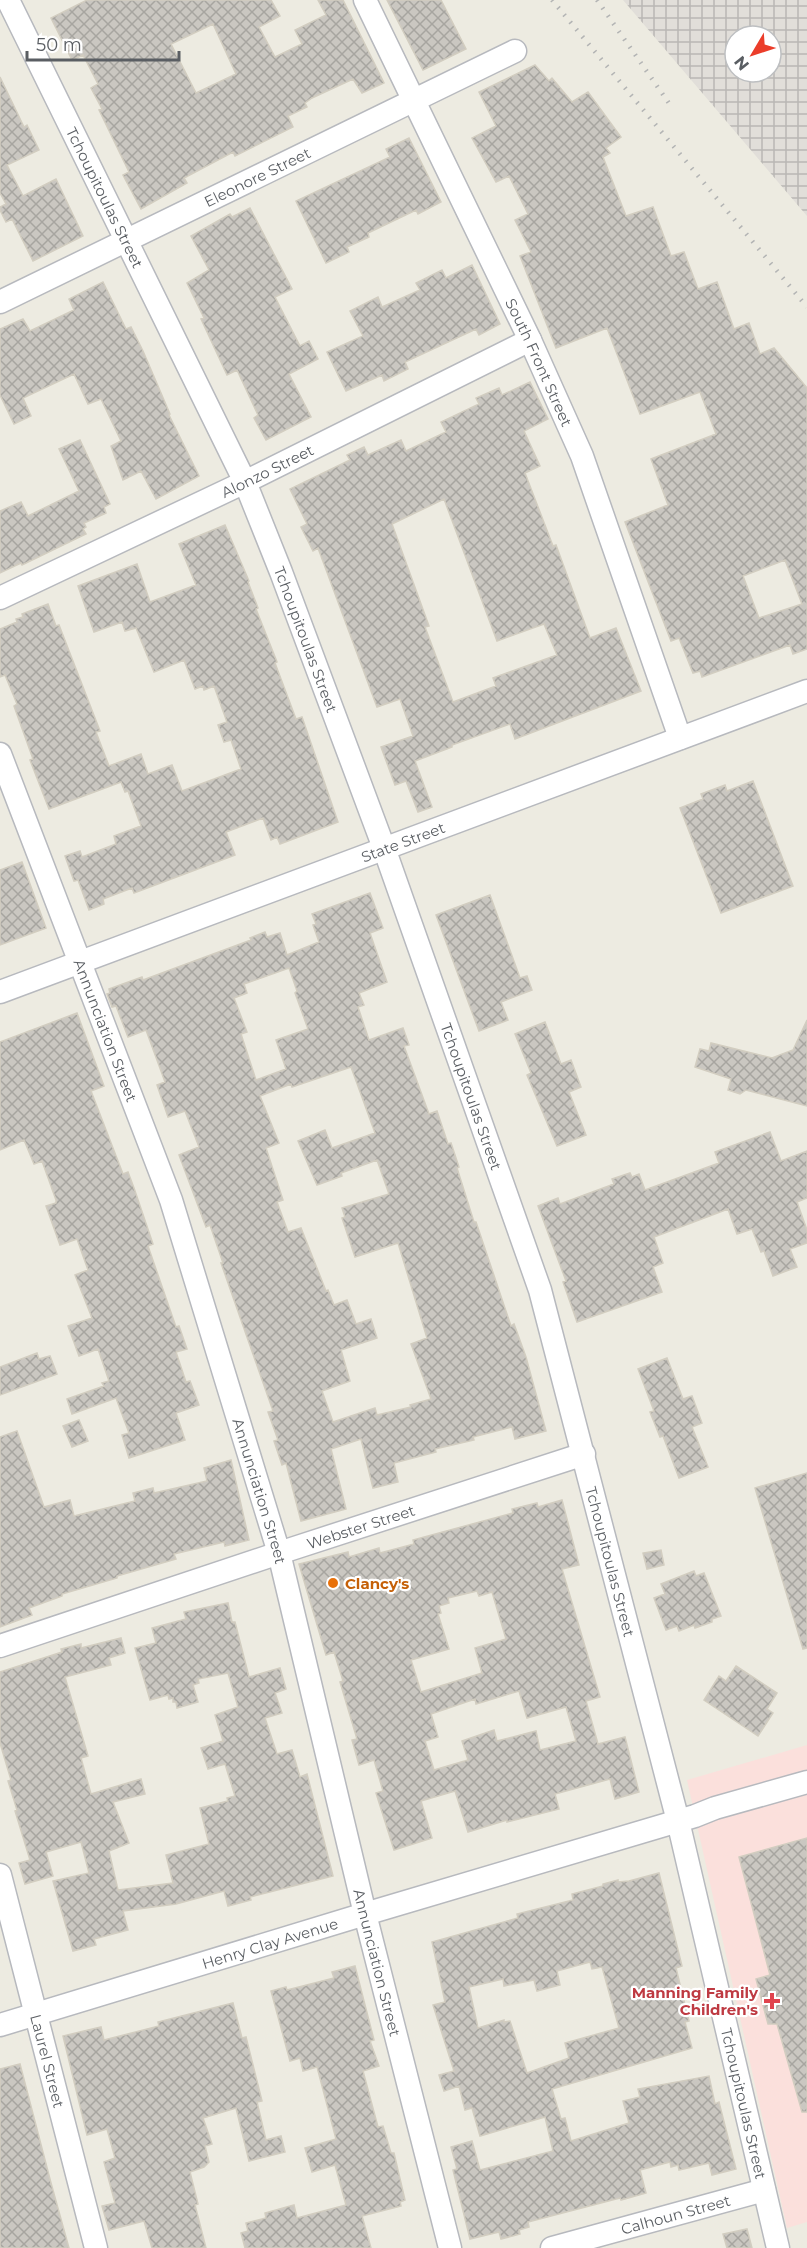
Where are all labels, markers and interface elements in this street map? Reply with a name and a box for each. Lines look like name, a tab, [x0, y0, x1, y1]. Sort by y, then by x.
scale bar	[27, 24, 178, 62]
north arrow	[723, 24, 783, 84]
text: 50 m	[36, 34, 82, 56]
text: N	[730, 52, 753, 74]
street label: Tchoupitoulas Street	[62, 124, 148, 271]
street label: Eleonore Street	[201, 143, 314, 211]
street label: South Front Street	[502, 295, 577, 429]
street label: Alonzo Street	[218, 440, 317, 501]
street label: Tchoupitoulas Street	[270, 563, 342, 715]
street label: State Street	[358, 817, 447, 866]
street label: Annunciation Street	[70, 956, 142, 1105]
street label: Tchoupitoulas Street	[437, 1020, 506, 1172]
street label: Annunciation Street	[229, 1416, 291, 1566]
street label: Tchoupitoulas Street	[582, 1484, 639, 1639]
street label: Webster Street	[304, 1500, 417, 1553]
place label: Clancy's	[345, 1574, 409, 1593]
marker: Clancy's	[326, 1576, 340, 1590]
street label: Annunciation Street	[350, 1887, 405, 2038]
street label: Henry Clay Avenue	[199, 1913, 340, 1973]
place label: Manning Family Children's	[632, 1983, 759, 2019]
marker: Manning Family Children's	[763, 1992, 781, 2010]
street label: Laurel Street	[27, 2012, 69, 2110]
street label: Tchoupitoulas Street	[717, 2026, 771, 2181]
street label: Calhoun Street	[619, 2190, 732, 2238]

